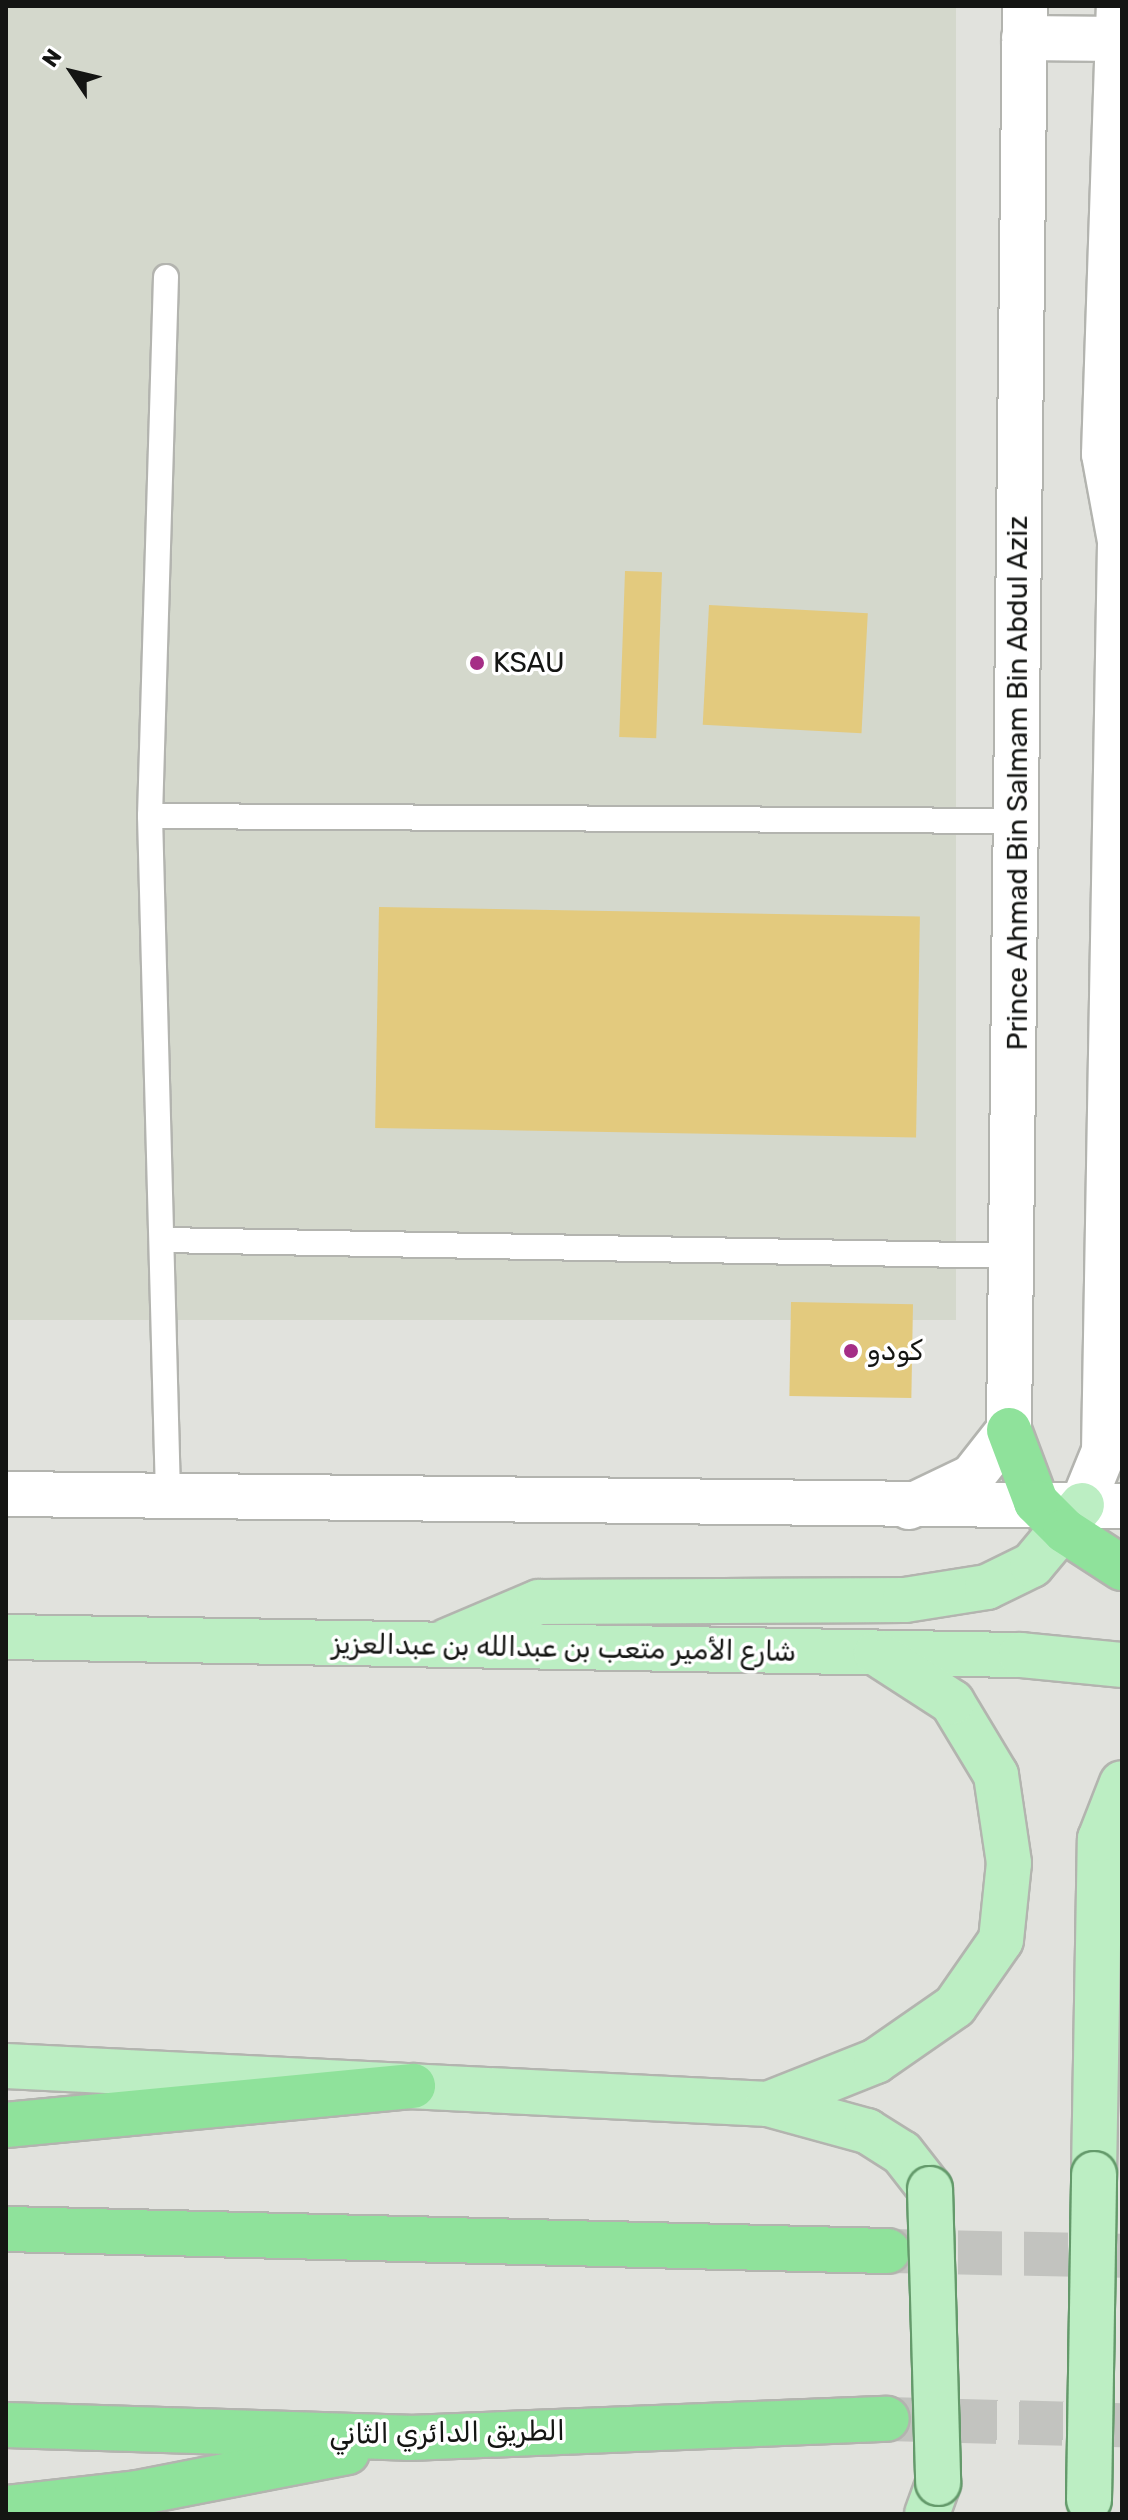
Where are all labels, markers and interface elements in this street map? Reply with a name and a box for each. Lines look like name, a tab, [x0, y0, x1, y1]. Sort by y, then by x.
north arrow	[32, 32, 112, 112]
text: N	[36, 44, 68, 72]
street label: Prince Ahmad Bin Salmam Bin Abdul Aziz	[1001, 514, 1035, 1052]
place label: KSAU	[493, 646, 565, 680]
marker: KSAU	[468, 654, 486, 672]
place label: كودو	[867, 1334, 923, 1368]
marker: كودو	[842, 1342, 860, 1360]
street label: شارع الأمير متعب بن عبدالله بن عبدالعزيز	[331, 1627, 797, 1669]
street label: الطريق الدائري الثاني	[329, 2414, 565, 2452]

